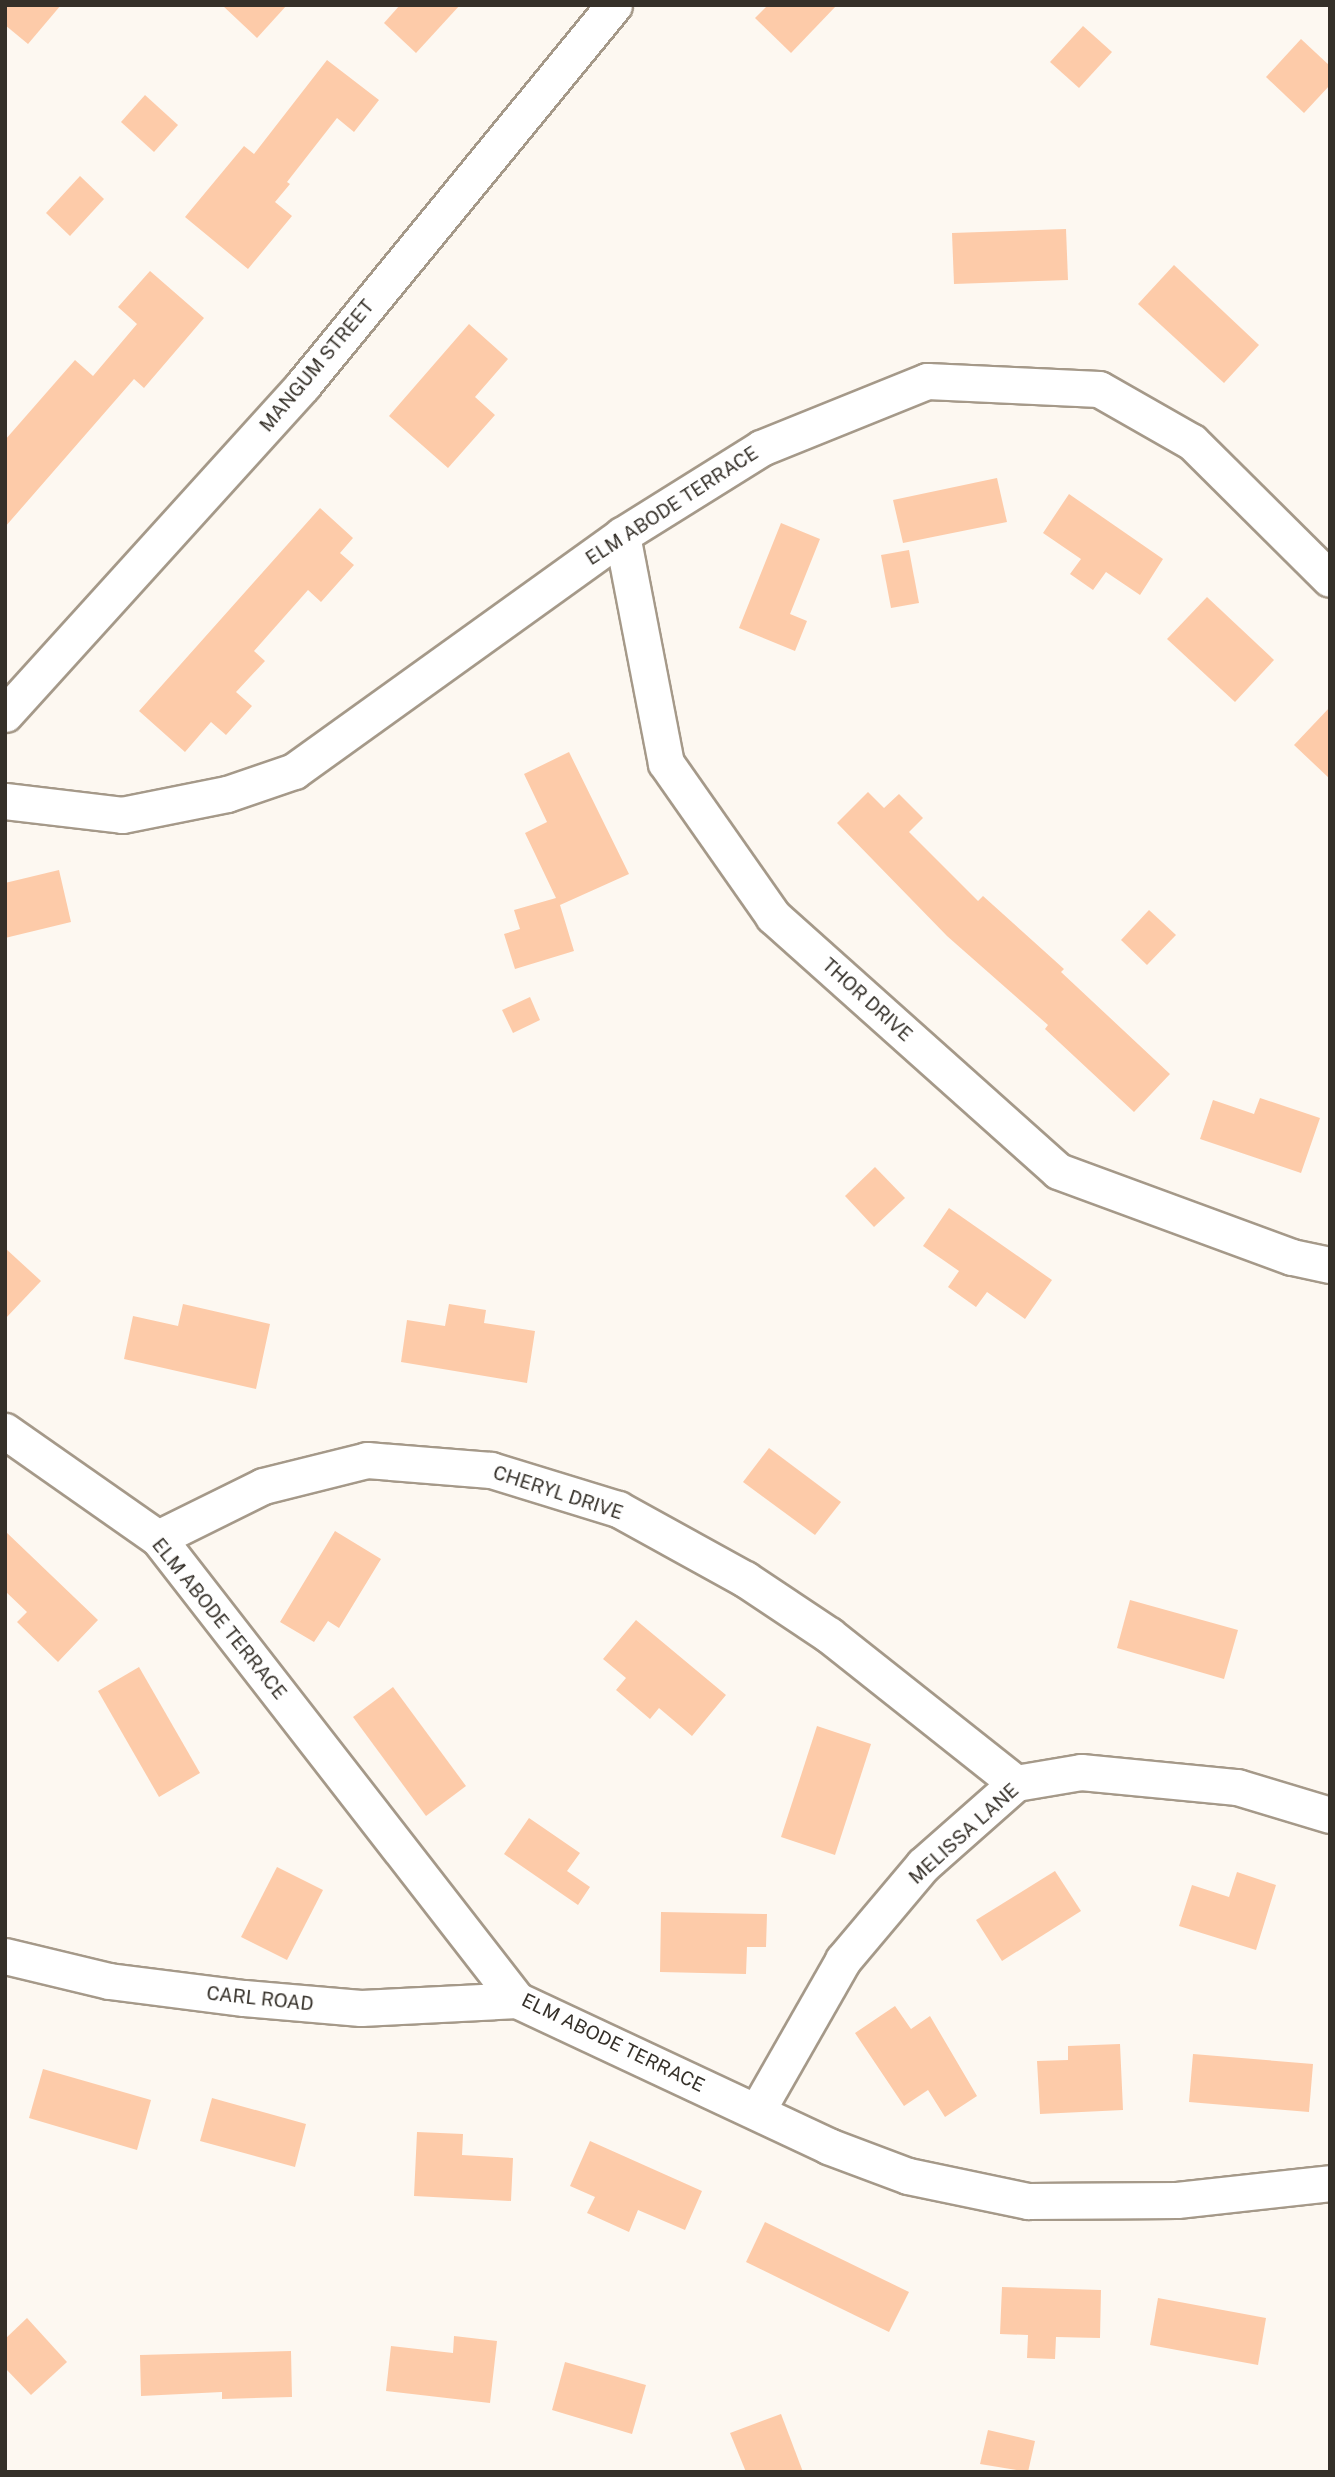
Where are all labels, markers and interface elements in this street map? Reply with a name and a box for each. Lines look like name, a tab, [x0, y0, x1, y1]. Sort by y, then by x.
street label: MANGUM STREET	[255, 295, 379, 437]
street label: ELM ABODE TERRACE	[582, 442, 762, 570]
street label: THOR DRIVE	[817, 954, 917, 1046]
street label: CHERYL DRIVE	[490, 1461, 626, 1525]
street label: ELM ABODE TERRACE	[147, 1534, 291, 1704]
street label: MELISSA LANE	[905, 1779, 1023, 1889]
street label: CARL ROAD	[205, 1982, 315, 2016]
street label: ELM ABODE TERRACE	[518, 1989, 708, 2097]

